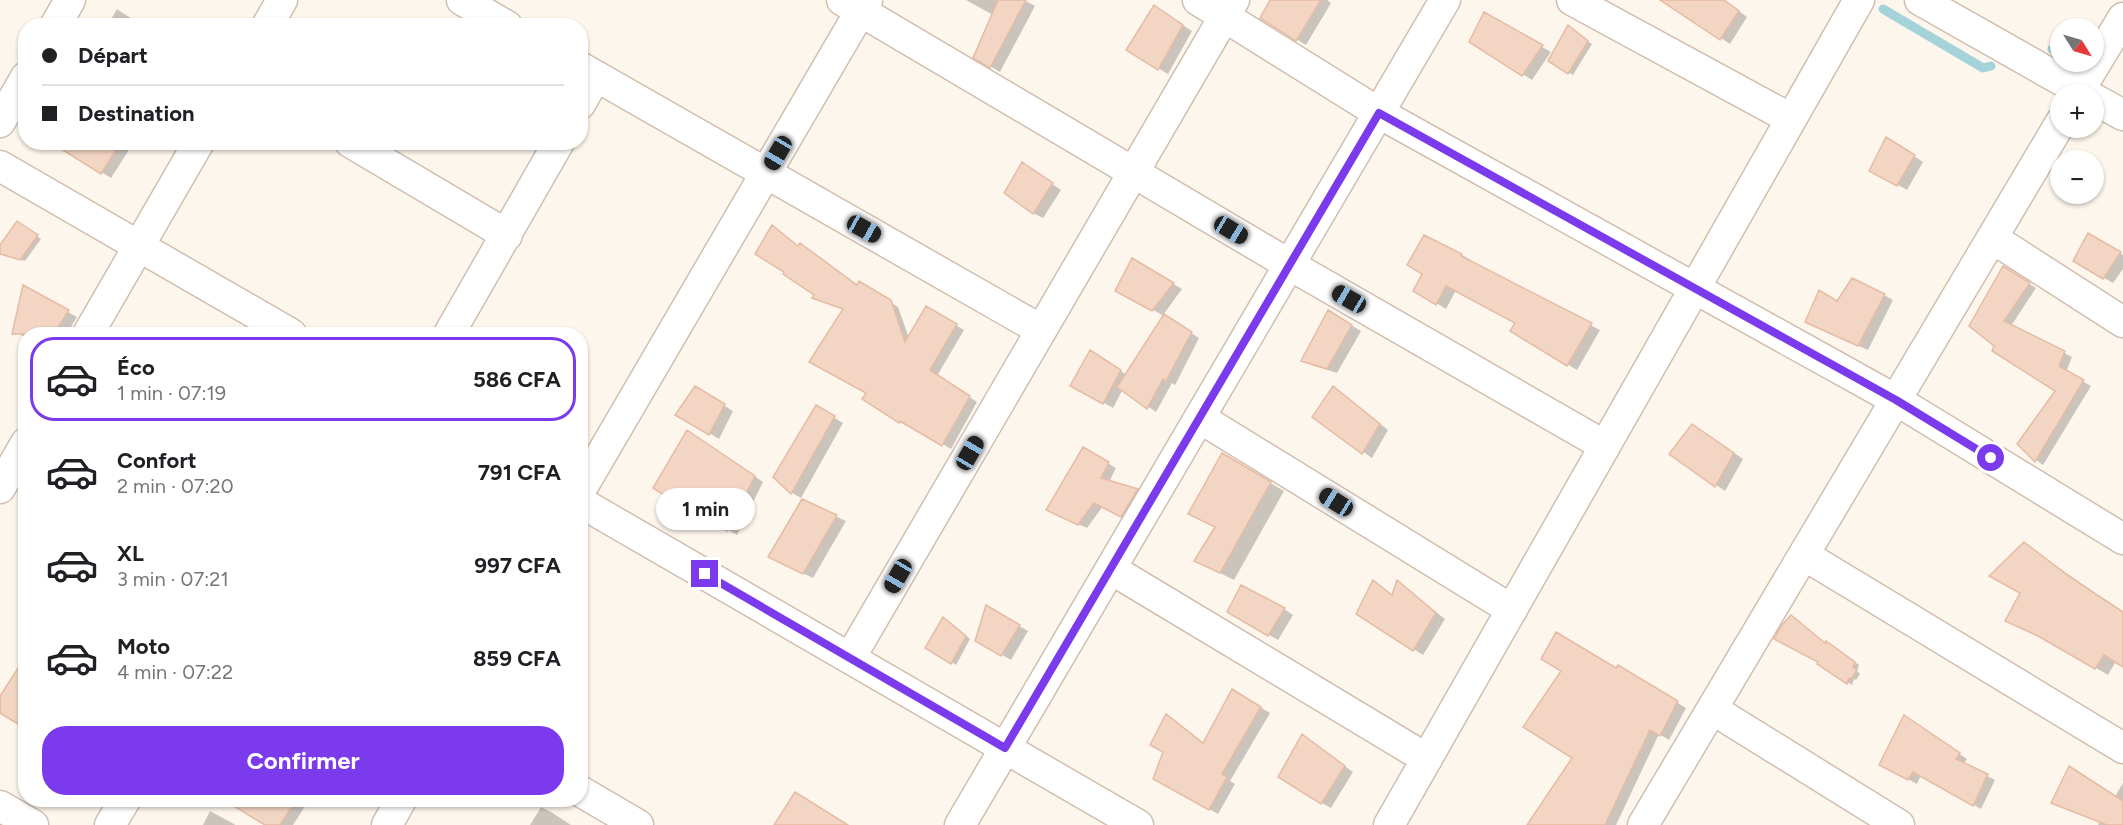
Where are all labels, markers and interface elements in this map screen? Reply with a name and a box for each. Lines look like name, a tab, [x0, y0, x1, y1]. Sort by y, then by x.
north arrow	[2050, 18, 2104, 72]
map controls	[2050, 18, 2104, 204]
text: Départ	[78, 42, 148, 69]
button: +	[2050, 84, 2104, 138]
text: Destination	[78, 100, 195, 127]
car	[761, 133, 795, 173]
button: −	[2050, 150, 2104, 204]
car	[844, 212, 884, 246]
car	[1211, 213, 1251, 247]
car	[1329, 282, 1369, 316]
icon: car	[45, 352, 99, 406]
text: Éco	[117, 354, 155, 381]
text: 586 CFA	[473, 366, 561, 393]
text: 1 min · 07:19	[117, 381, 226, 405]
car	[953, 433, 987, 473]
route start	[1977, 444, 2004, 471]
icon: car	[45, 445, 99, 499]
text: Confort	[117, 447, 197, 474]
text: 791 CFA	[478, 459, 561, 486]
text: 2 min · 07:20	[117, 474, 234, 498]
car	[1316, 485, 1356, 519]
callout: 1 min	[656, 487, 754, 529]
text: 1 min	[682, 497, 729, 521]
icon: car	[45, 538, 99, 592]
text: XL	[117, 540, 144, 567]
text: 997 CFA	[474, 552, 561, 579]
car	[881, 556, 915, 596]
route end	[691, 560, 718, 587]
text: 3 min · 07:21	[117, 567, 229, 591]
icon: car	[45, 631, 99, 685]
text: Moto	[117, 633, 170, 660]
text: 859 CFA	[473, 645, 561, 672]
text: 4 min · 07:22	[117, 660, 233, 684]
button: Confirmer	[42, 726, 564, 795]

